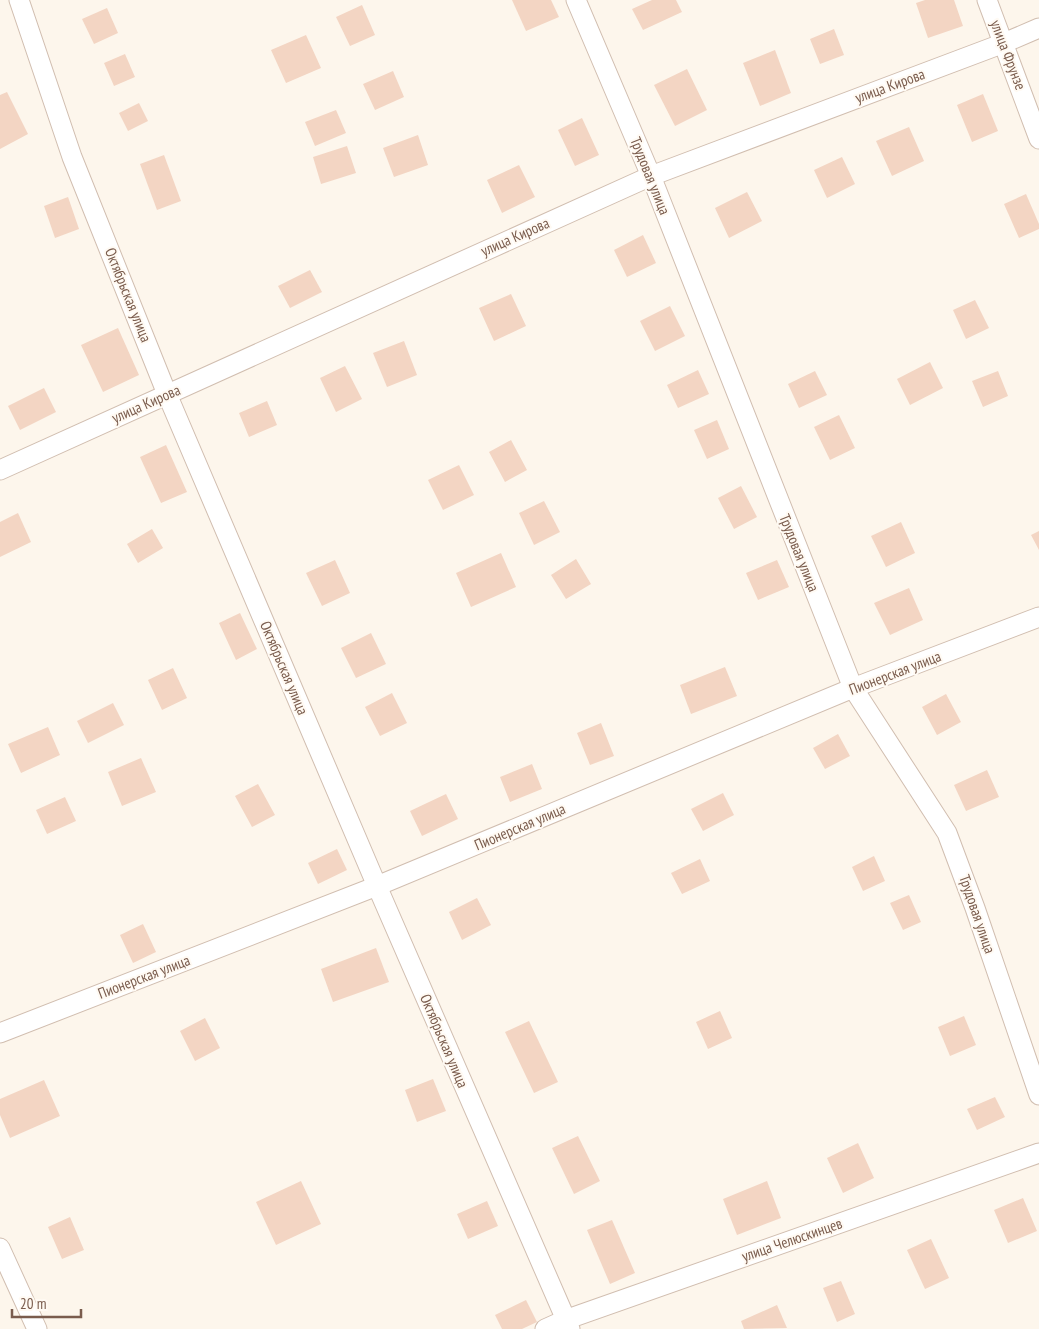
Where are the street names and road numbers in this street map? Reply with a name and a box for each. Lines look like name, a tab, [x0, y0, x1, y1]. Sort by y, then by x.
street label: улица Фрунзе	[986, 17, 1030, 93]
street label: улица Кирова	[852, 64, 927, 107]
street label: Трудовая улица	[626, 134, 675, 217]
street label: улица Кирова	[478, 213, 552, 260]
street label: Октябрьская улица	[101, 245, 156, 345]
street label: улица Кирова	[109, 380, 183, 427]
street label: Трудовая улица	[775, 511, 824, 594]
street label: Октябрьская улица	[256, 618, 313, 718]
street label: Пионерская улица	[846, 646, 944, 699]
street label: Пионерская улица	[471, 799, 568, 854]
street label: Трудовая улица	[955, 872, 1000, 956]
street label: Пионерская улица	[95, 950, 193, 1003]
street label: Октябрьская улица	[416, 991, 473, 1091]
street label: улица Челюскинцев	[739, 1213, 845, 1266]

